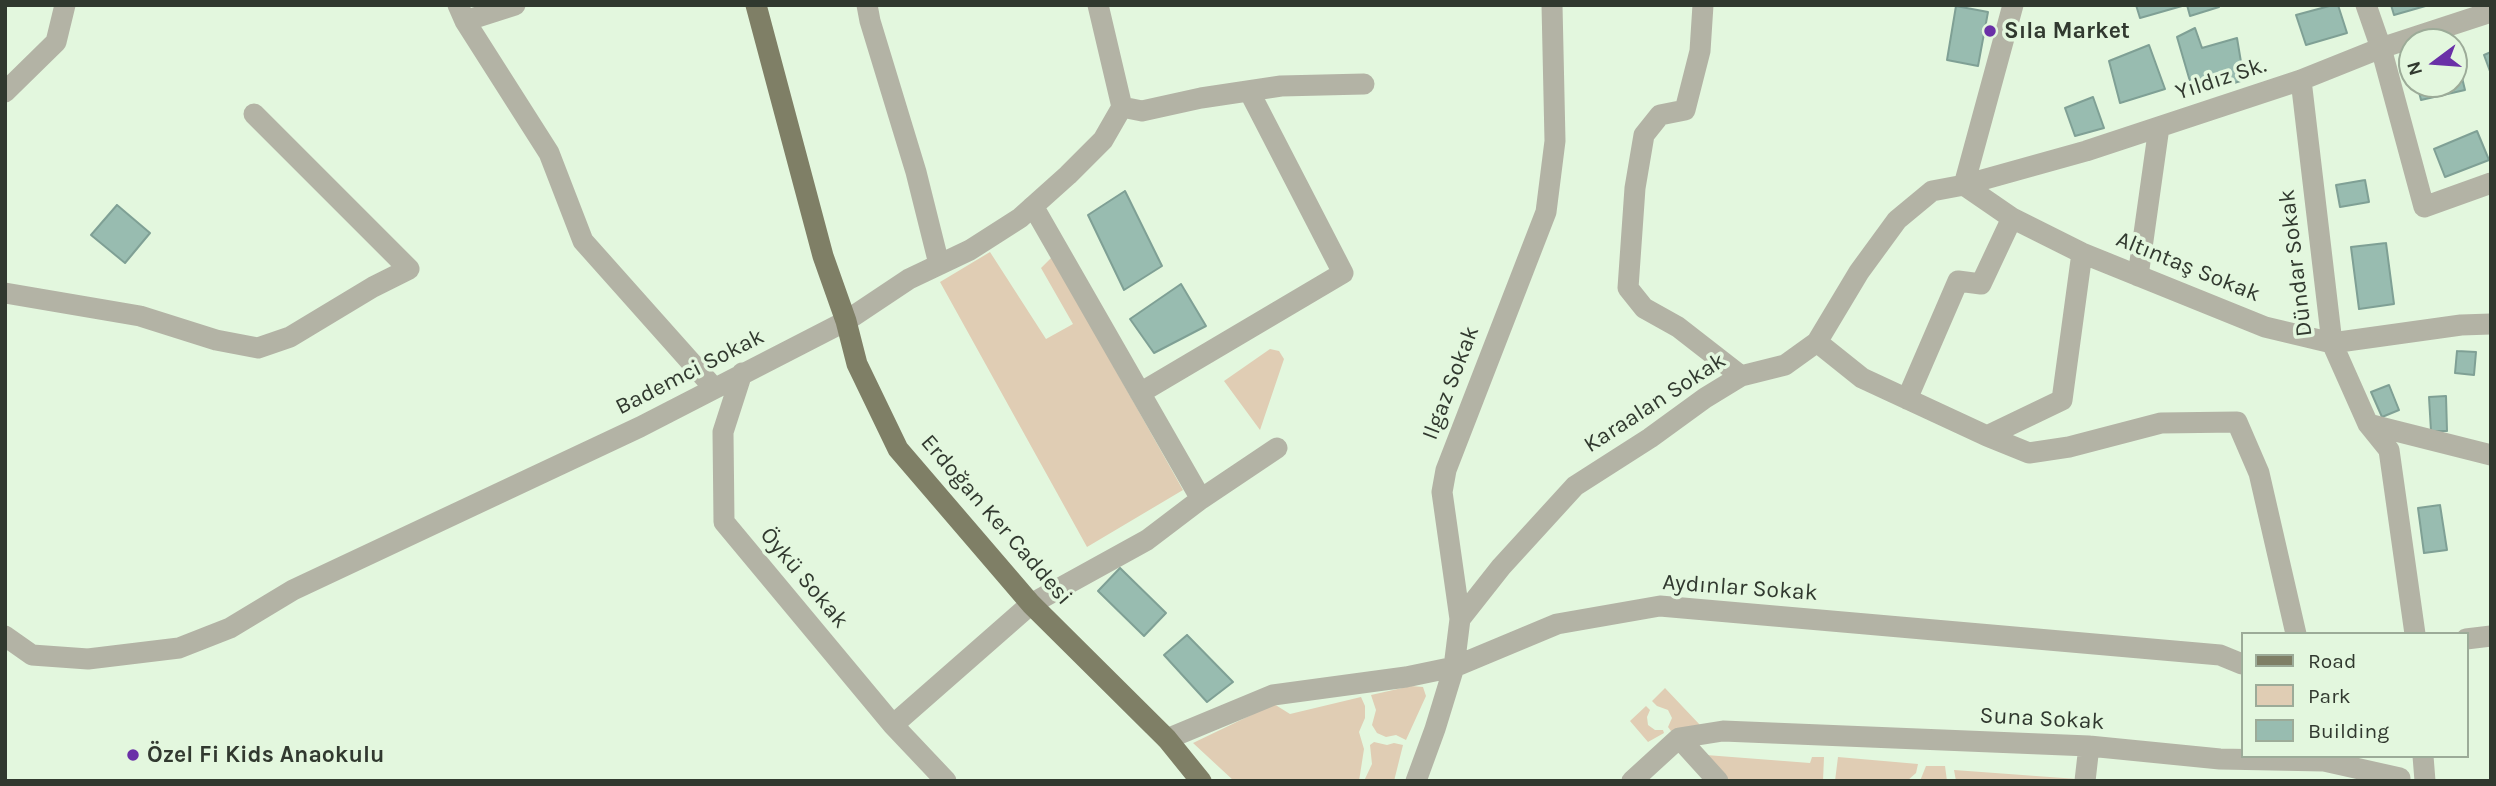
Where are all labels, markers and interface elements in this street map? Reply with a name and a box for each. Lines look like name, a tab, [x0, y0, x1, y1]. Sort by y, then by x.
place label: Sıla Market	[2004, 17, 2130, 45]
marker: Sıla Market	[1982, 23, 1998, 39]
north arrow	[2398, 28, 2468, 98]
street label: Yıldız Sk.	[2172, 51, 2270, 107]
text: N	[2402, 59, 2427, 78]
street label: Dündar Sokak	[2273, 188, 2319, 338]
street label: Altıntaş Sokak	[2112, 226, 2264, 308]
street label: Ilgaz Sokak	[1417, 322, 1485, 444]
street label: Bademci Sokak	[611, 323, 769, 421]
street label: Karaalan Sokak	[1579, 347, 1731, 459]
street label: Erdoğan Ker Caddesi	[914, 429, 1078, 611]
street label: Öykü Sokak	[754, 522, 854, 634]
street label: Aydınlar Sokak	[1661, 569, 1819, 607]
legend	[2240, 632, 2468, 758]
text: Road	[2308, 649, 2356, 673]
text: Park	[2308, 684, 2351, 708]
street label: Suna Sokak	[1979, 702, 2105, 736]
text: Building	[2308, 719, 2389, 743]
place label: Özel Fi Kids Anaokulu	[147, 741, 384, 769]
marker: Özel Fi Kids Anaokulu	[125, 747, 141, 763]

